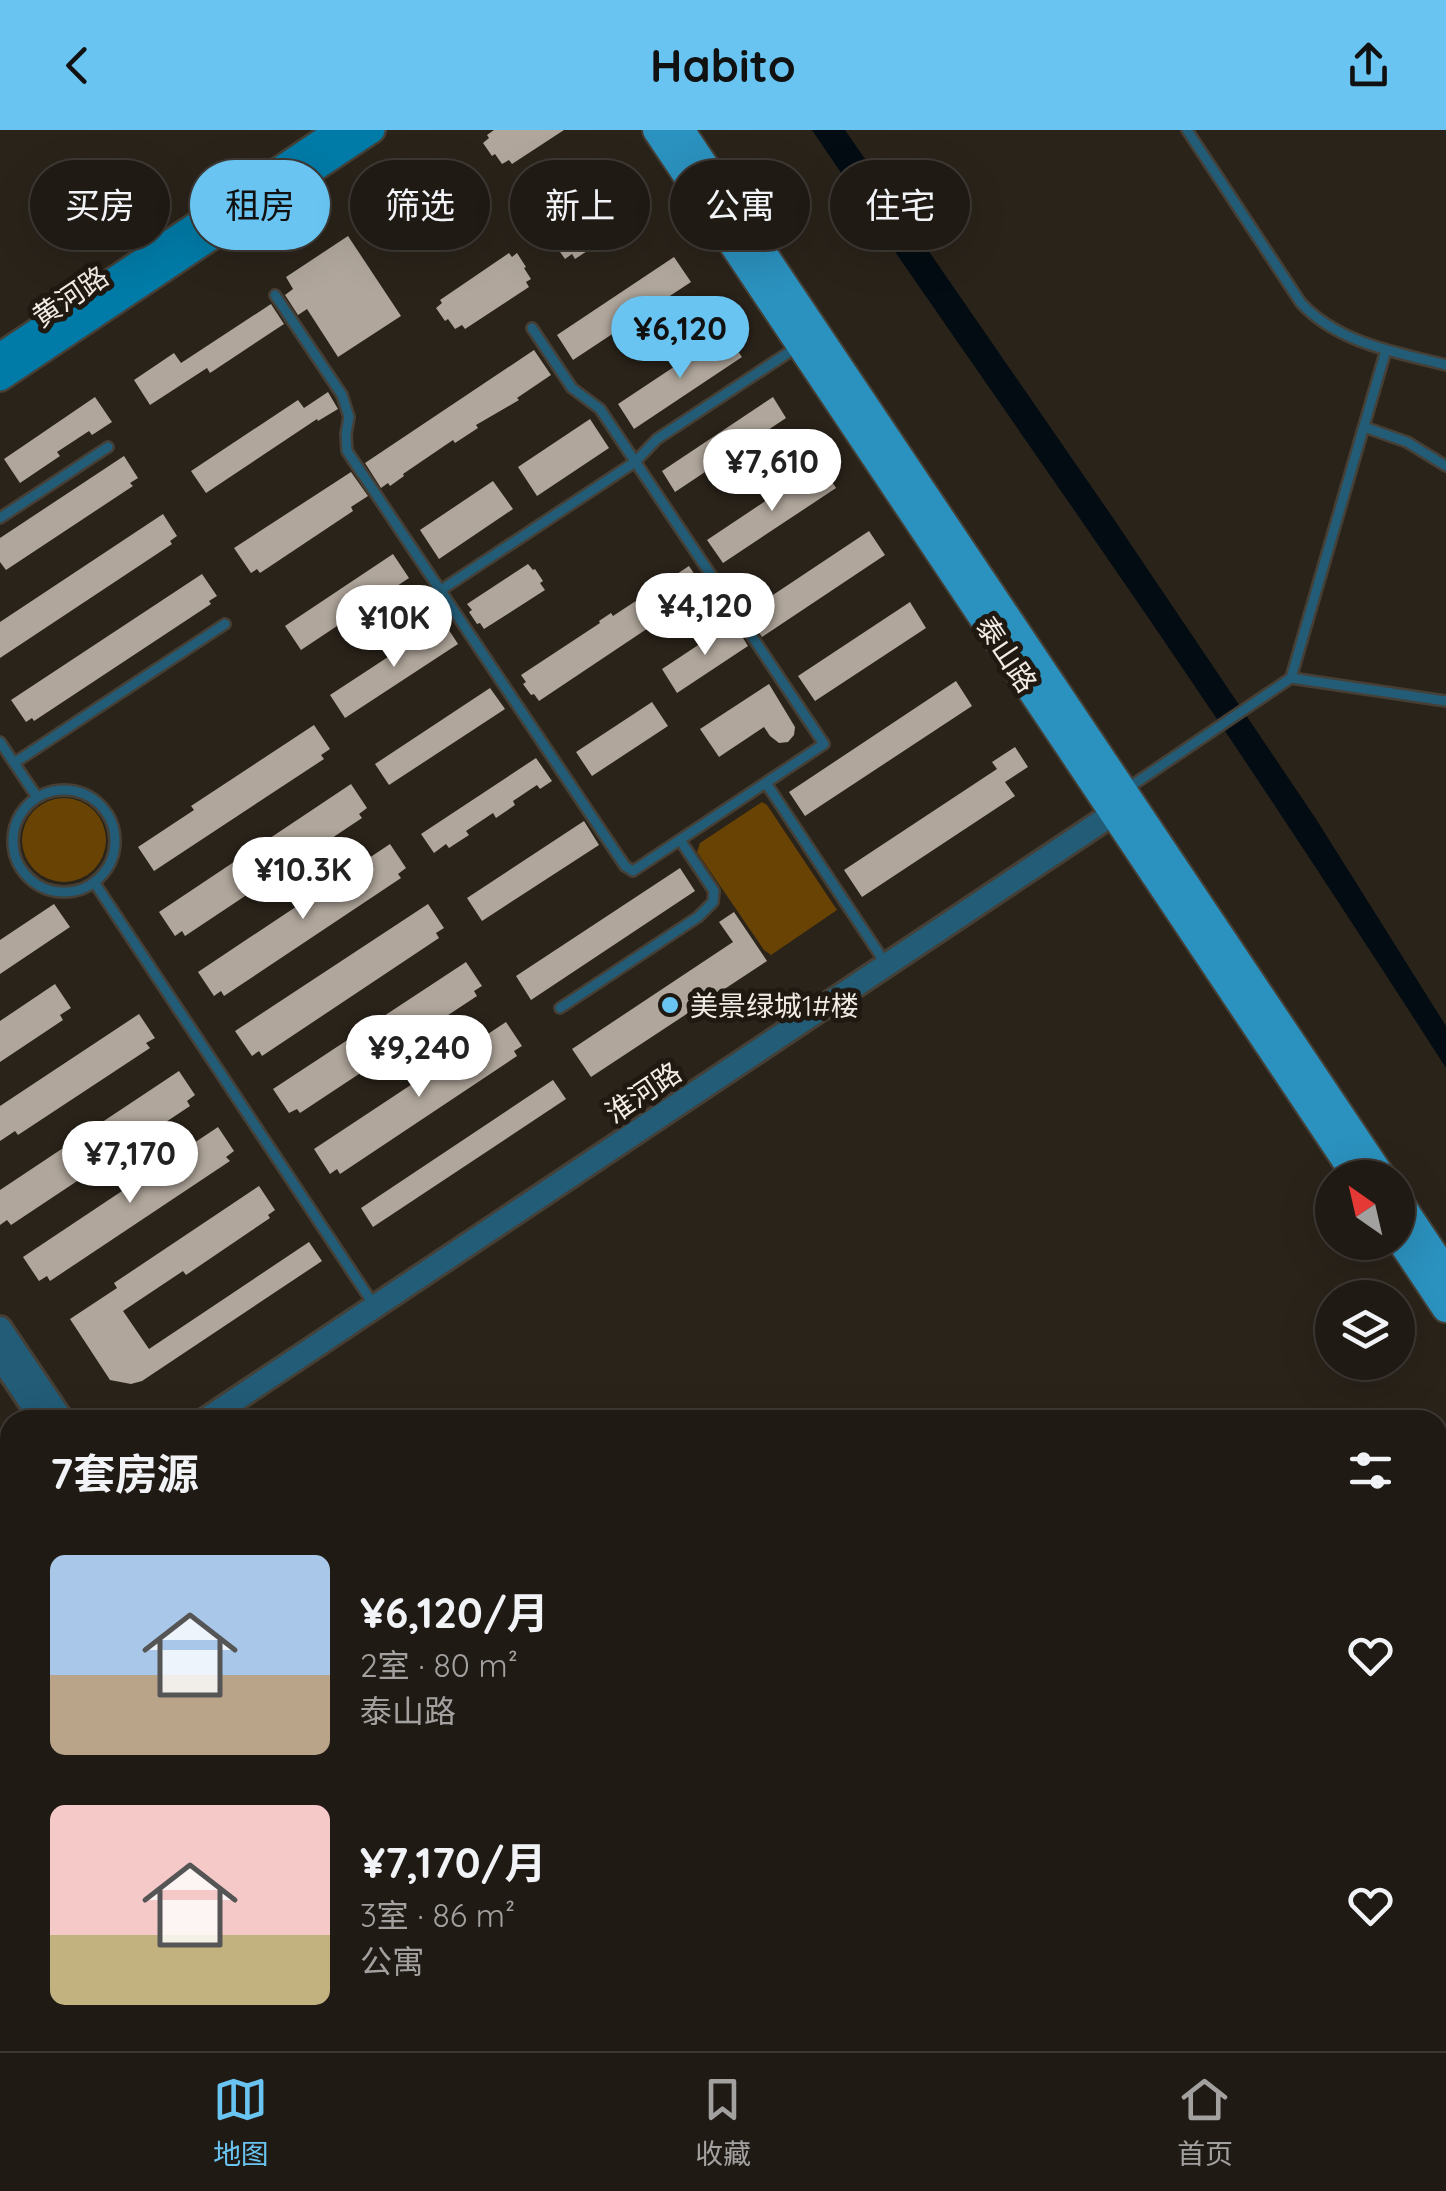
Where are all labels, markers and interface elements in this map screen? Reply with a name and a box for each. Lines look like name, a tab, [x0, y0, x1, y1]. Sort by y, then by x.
text: Habito	[650, 37, 796, 93]
icon: back	[50, 38, 105, 93]
icon: share	[1341, 38, 1396, 93]
chip: 买房	[30, 160, 170, 250]
chip: 租房	[190, 160, 330, 250]
chip: 筛选	[350, 160, 490, 250]
chip: 新上	[510, 160, 650, 250]
chip: 公寓	[670, 160, 810, 250]
chip: 住宅	[830, 160, 970, 250]
street label: 黄河路	[25, 258, 115, 334]
pin: ¥6,120	[599, 296, 761, 381]
text: ¥6,120	[633, 308, 727, 348]
pin: ¥7,610	[691, 429, 853, 514]
text: ¥7,610	[725, 441, 819, 481]
pin: ¥4,120	[624, 573, 786, 658]
pin: ¥10K	[335, 585, 453, 670]
text: ¥4,120	[658, 585, 752, 625]
text: ¥10K	[358, 597, 430, 637]
street label: 泰山路	[969, 609, 1045, 699]
pin: ¥10.3K	[222, 837, 384, 922]
text: ¥10.3K	[254, 849, 352, 889]
place label: 美景绿城1#楼	[690, 988, 859, 1023]
marker: 美景绿城1#楼	[659, 994, 681, 1016]
pin: ¥9,240	[338, 1015, 500, 1100]
text: ¥9,240	[368, 1027, 470, 1067]
street label: 淮河路	[598, 1054, 688, 1130]
pin: ¥7,170	[49, 1121, 211, 1206]
text: ¥7,170	[84, 1133, 176, 1173]
north arrow	[1315, 1160, 1415, 1260]
map controls	[1315, 1160, 1415, 1380]
button: layers	[1315, 1280, 1415, 1380]
icon: filters	[1343, 1443, 1398, 1498]
text: 7套房源	[50, 1447, 199, 1500]
text: ¥6,120/月	[360, 1586, 549, 1639]
icon: home	[130, 1595, 250, 1715]
icon: heart	[1343, 1628, 1398, 1683]
text: 2室 · 80 m²	[360, 1645, 518, 1685]
text: 泰山路	[360, 1691, 456, 1731]
text: ¥7,170/月	[360, 1836, 546, 1889]
icon: home	[130, 1845, 250, 1965]
icon: heart	[1343, 1878, 1398, 1933]
text: 3室 · 86 m²	[360, 1895, 515, 1935]
text: 公寓	[360, 1941, 424, 1981]
tab: 地图	[213, 2072, 269, 2172]
tab: 收藏	[695, 2072, 751, 2172]
tab: 首页	[1177, 2072, 1233, 2172]

